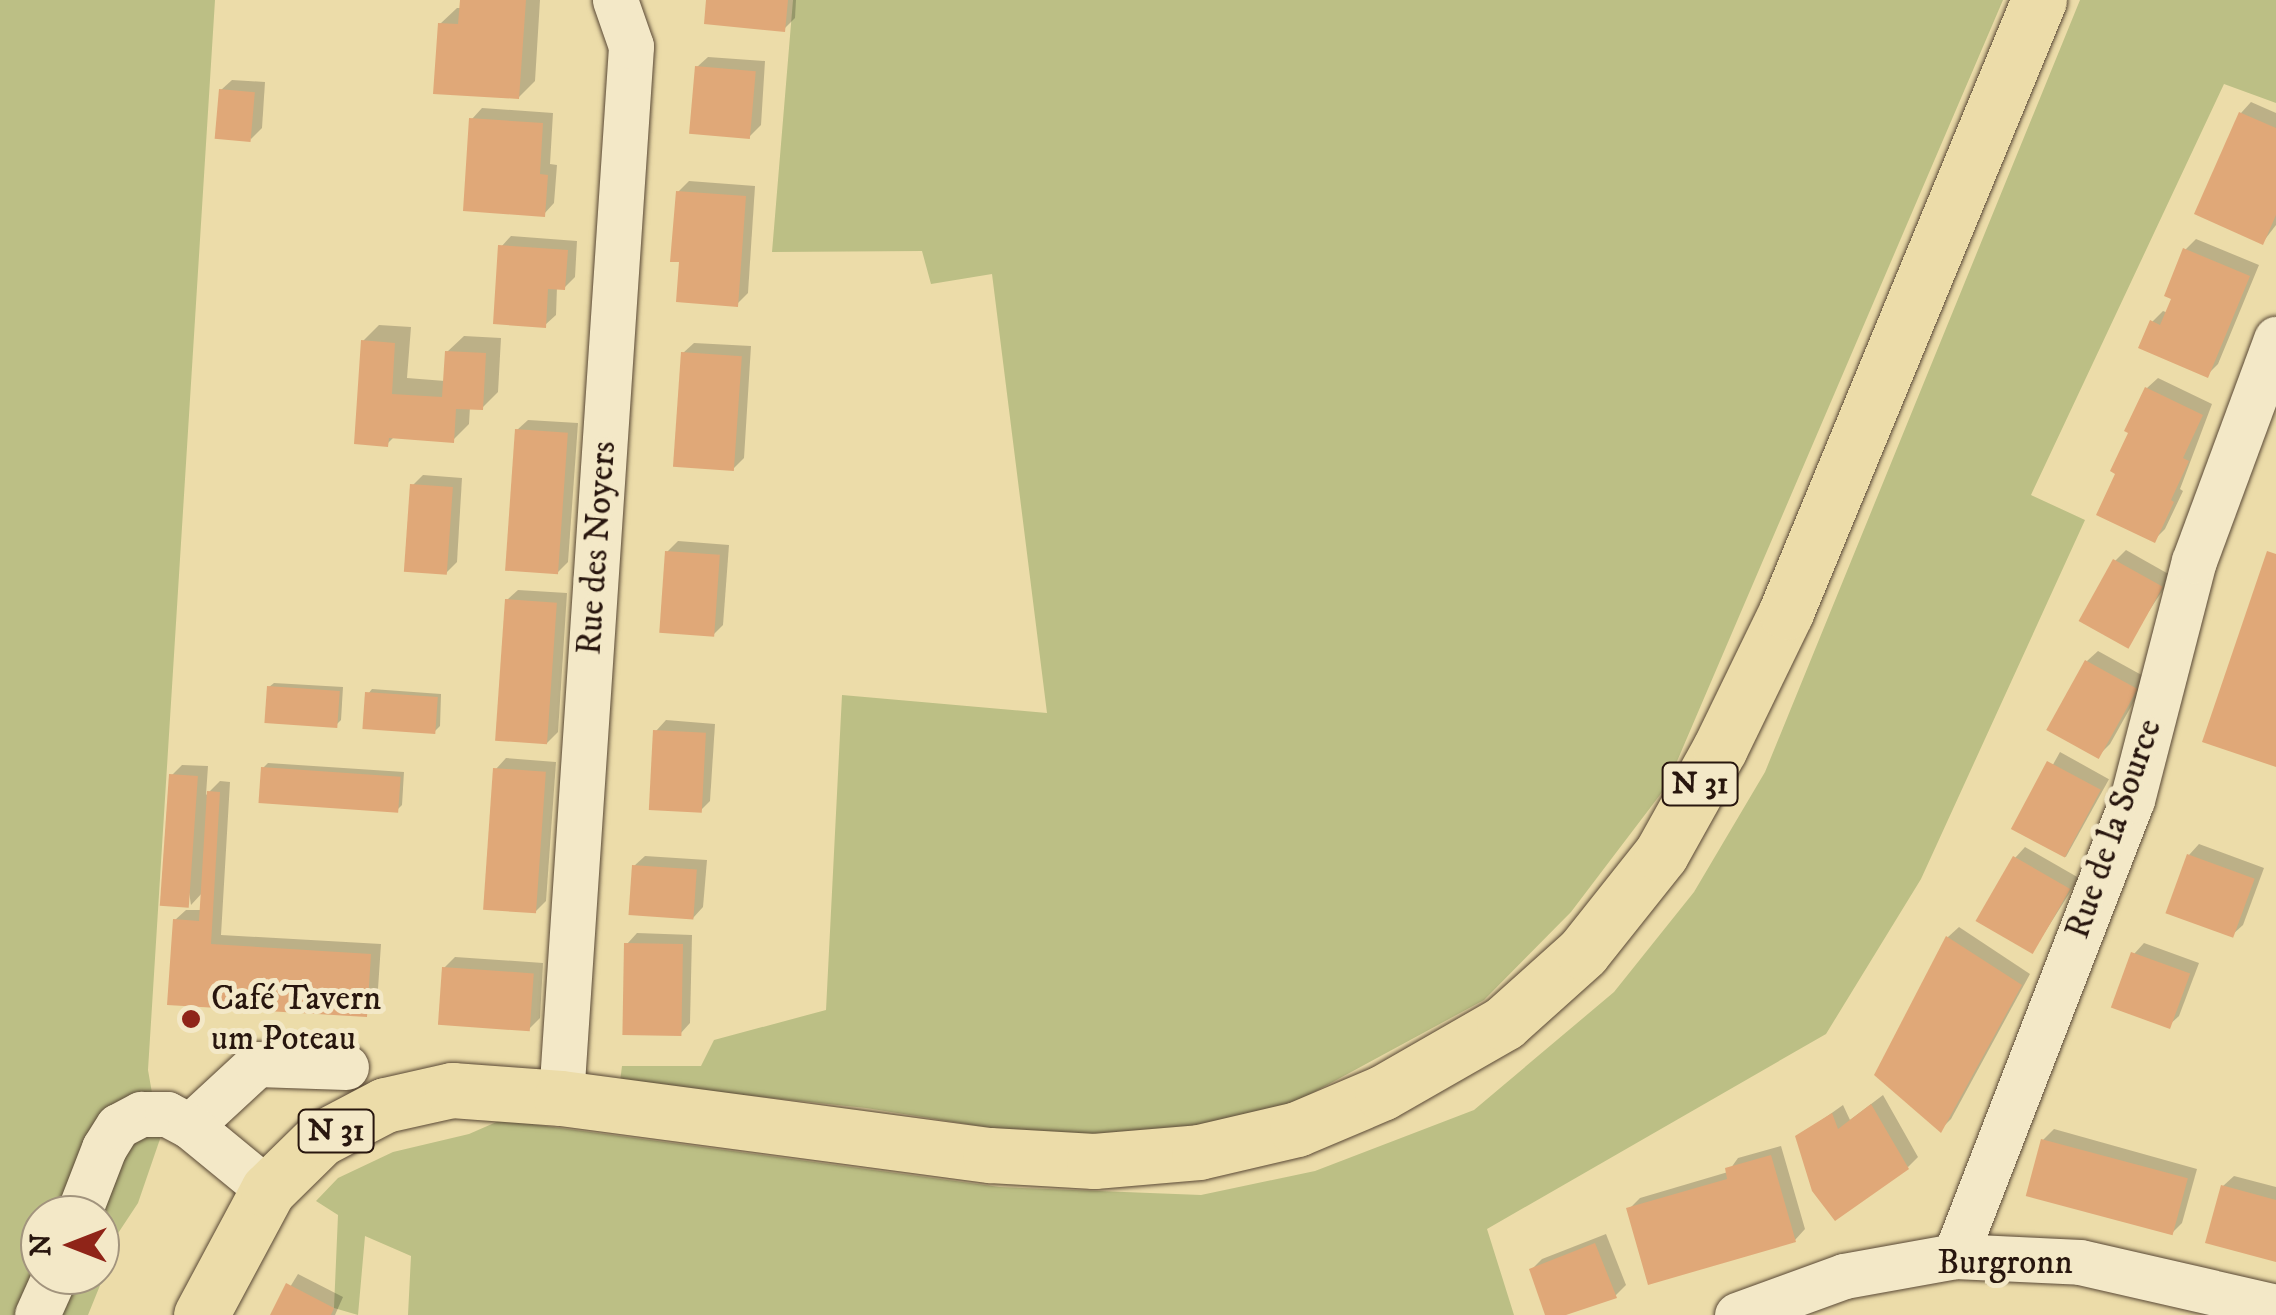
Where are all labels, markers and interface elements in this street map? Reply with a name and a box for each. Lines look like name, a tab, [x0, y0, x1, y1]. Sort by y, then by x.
street label: Rue des Noyers	[569, 440, 625, 656]
street label: Rue de la Source	[2057, 714, 2171, 944]
road number: N 31	[1660, 757, 1740, 811]
place label: Café Tavern um Poteau	[211, 978, 381, 1060]
marker: Café Tavern um Poteau	[180, 1008, 202, 1030]
road number: N 31	[296, 1104, 376, 1158]
north arrow	[20, 1195, 120, 1295]
text: N	[24, 1234, 59, 1257]
street label: Burgronn	[1937, 1242, 2073, 1284]

